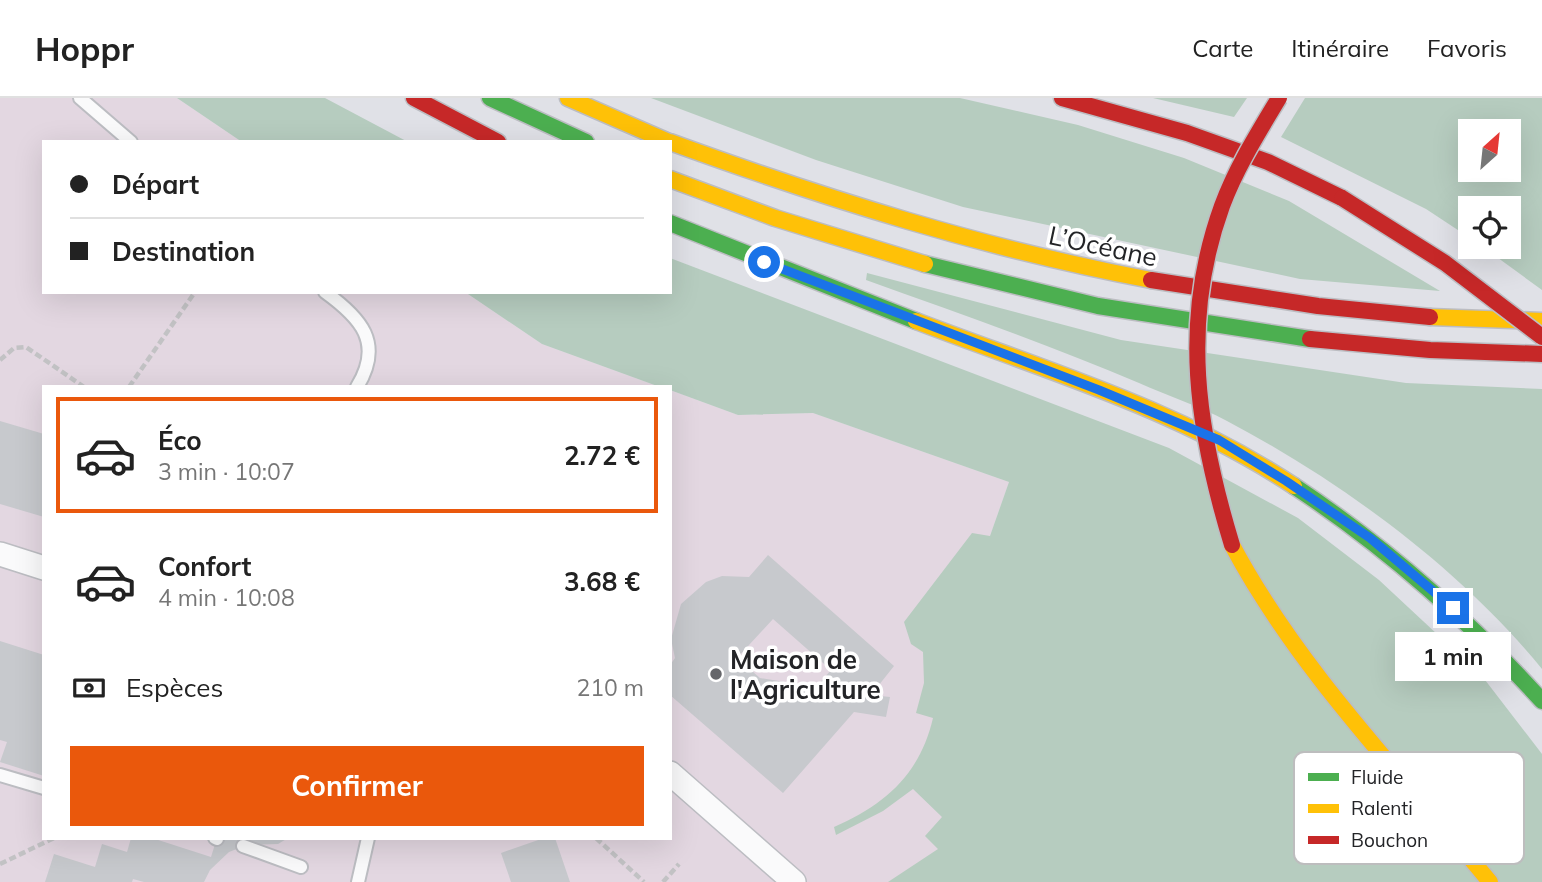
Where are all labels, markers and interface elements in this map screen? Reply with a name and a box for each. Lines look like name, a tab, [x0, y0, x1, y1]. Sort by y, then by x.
text: Hoppr	[35, 28, 134, 69]
text: Carte	[1192, 33, 1253, 63]
text: Itinéraire	[1291, 33, 1389, 63]
text: Favoris	[1427, 33, 1507, 63]
north arrow	[1458, 119, 1521, 182]
map controls	[1458, 119, 1521, 259]
text: Départ	[112, 168, 199, 201]
button: locate	[1458, 196, 1521, 259]
street label: L’Océane	[1046, 218, 1160, 274]
text: Destination	[112, 235, 255, 268]
route start	[748, 246, 780, 278]
icon: car	[74, 424, 137, 487]
text: Éco	[158, 424, 202, 457]
text: 2.72 €	[564, 439, 640, 472]
text: 3 min · 10:07	[158, 457, 295, 486]
icon: car	[74, 550, 137, 613]
text: Confort	[158, 550, 251, 583]
text: 3.68 €	[564, 565, 640, 598]
text: 4 min · 10:08	[158, 583, 295, 612]
route end	[1437, 592, 1469, 624]
callout: 1 min	[1395, 632, 1511, 682]
text: 1 min	[1423, 642, 1483, 671]
place label: Maison de l'Agriculture	[730, 643, 881, 706]
marker: Maison de l'Agriculture	[708, 666, 724, 682]
icon: cash	[70, 669, 108, 707]
text: Espèces	[126, 671, 223, 704]
text: 210 m	[576, 673, 644, 702]
button: Confirmer	[70, 746, 644, 826]
legend	[1294, 752, 1524, 864]
text: Fluide	[1351, 765, 1403, 789]
text: Ralenti	[1351, 796, 1413, 820]
text: Bouchon	[1351, 828, 1428, 852]

